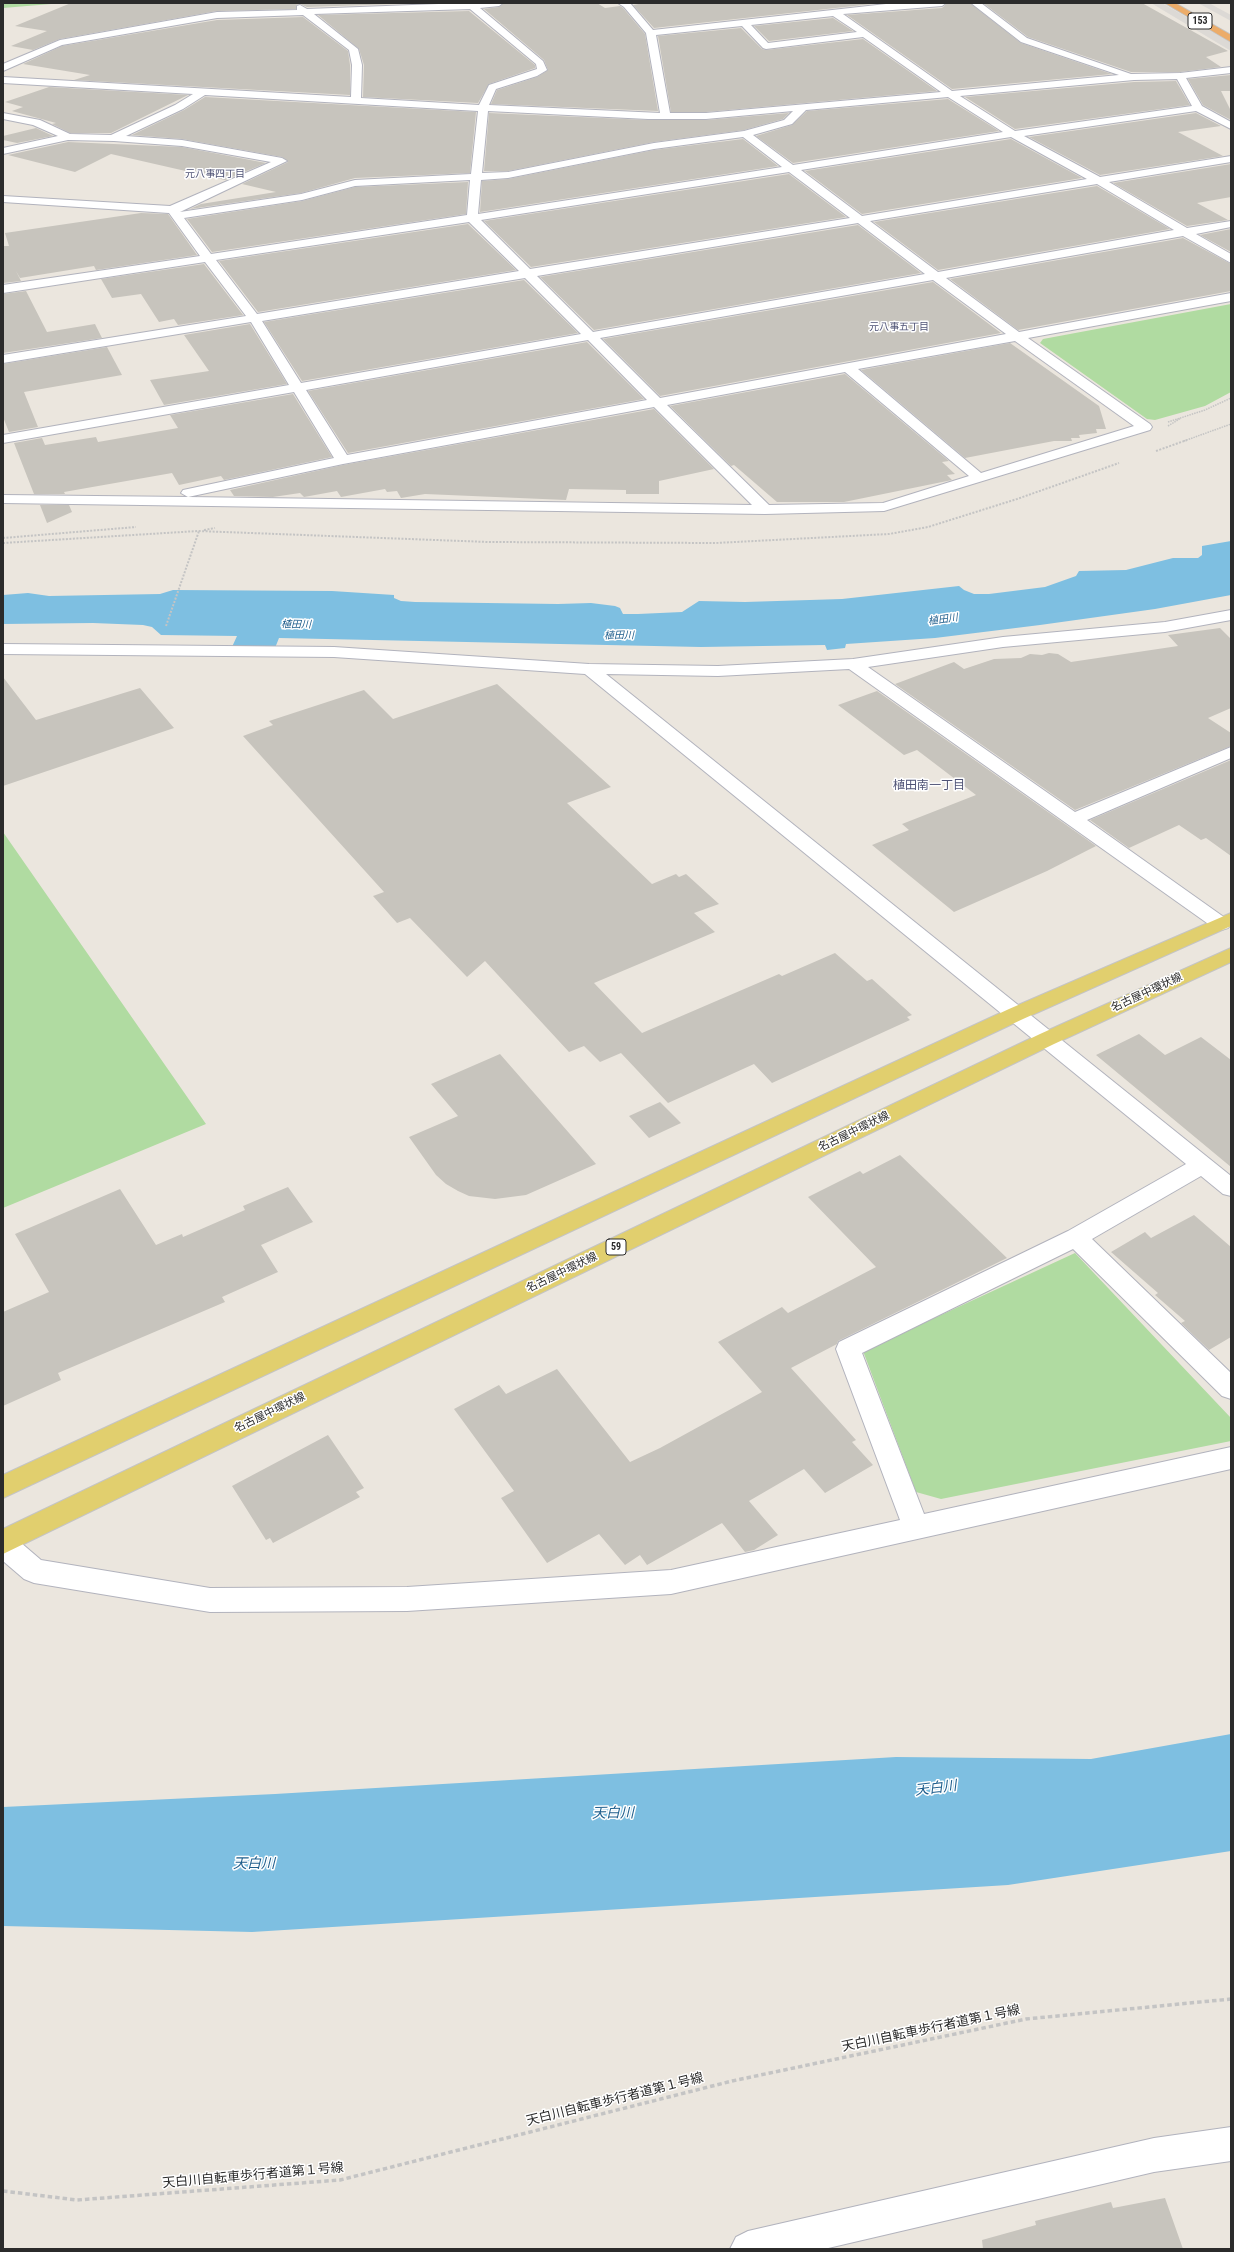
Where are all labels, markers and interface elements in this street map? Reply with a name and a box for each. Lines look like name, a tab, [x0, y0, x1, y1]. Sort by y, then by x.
road number: 153	[1188, 13, 1212, 29]
district label: 元八事四丁目	[185, 168, 245, 180]
district label: 元八事五丁目	[869, 321, 929, 333]
water label: 植田川	[927, 612, 959, 628]
water label: 植田川	[281, 619, 311, 631]
water label: 植田川	[604, 630, 634, 642]
district label: 植田南一丁目	[893, 779, 965, 793]
street label: 名古屋中環状線	[1109, 971, 1185, 1015]
street label: 名古屋中環状線	[817, 1109, 891, 1155]
road number: 59	[606, 1239, 626, 1255]
street label: 名古屋中環状線	[525, 1250, 599, 1296]
street label: 名古屋中環状線	[233, 1390, 307, 1436]
water label: 天白川	[914, 1778, 958, 1800]
water label: 天白川	[592, 1805, 634, 1823]
water label: 天白川	[233, 1856, 275, 1872]
street label: 天白川自転車歩行者道第１号線	[840, 2002, 1022, 2056]
street label: 天白川自転車歩行者道第１号線	[525, 2070, 705, 2130]
street label: 天白川自転車歩行者道第１号線	[162, 2160, 344, 2192]

